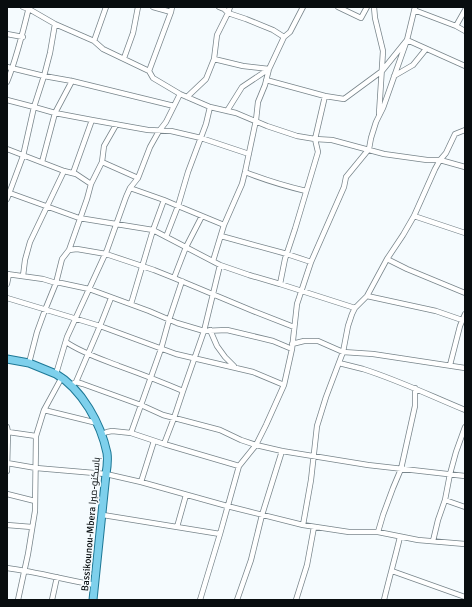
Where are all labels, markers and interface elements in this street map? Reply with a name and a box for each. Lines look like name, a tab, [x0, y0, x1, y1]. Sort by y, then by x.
street label: Bassikounou-Mbera باسكنو-مبرا	[79, 456, 103, 592]

